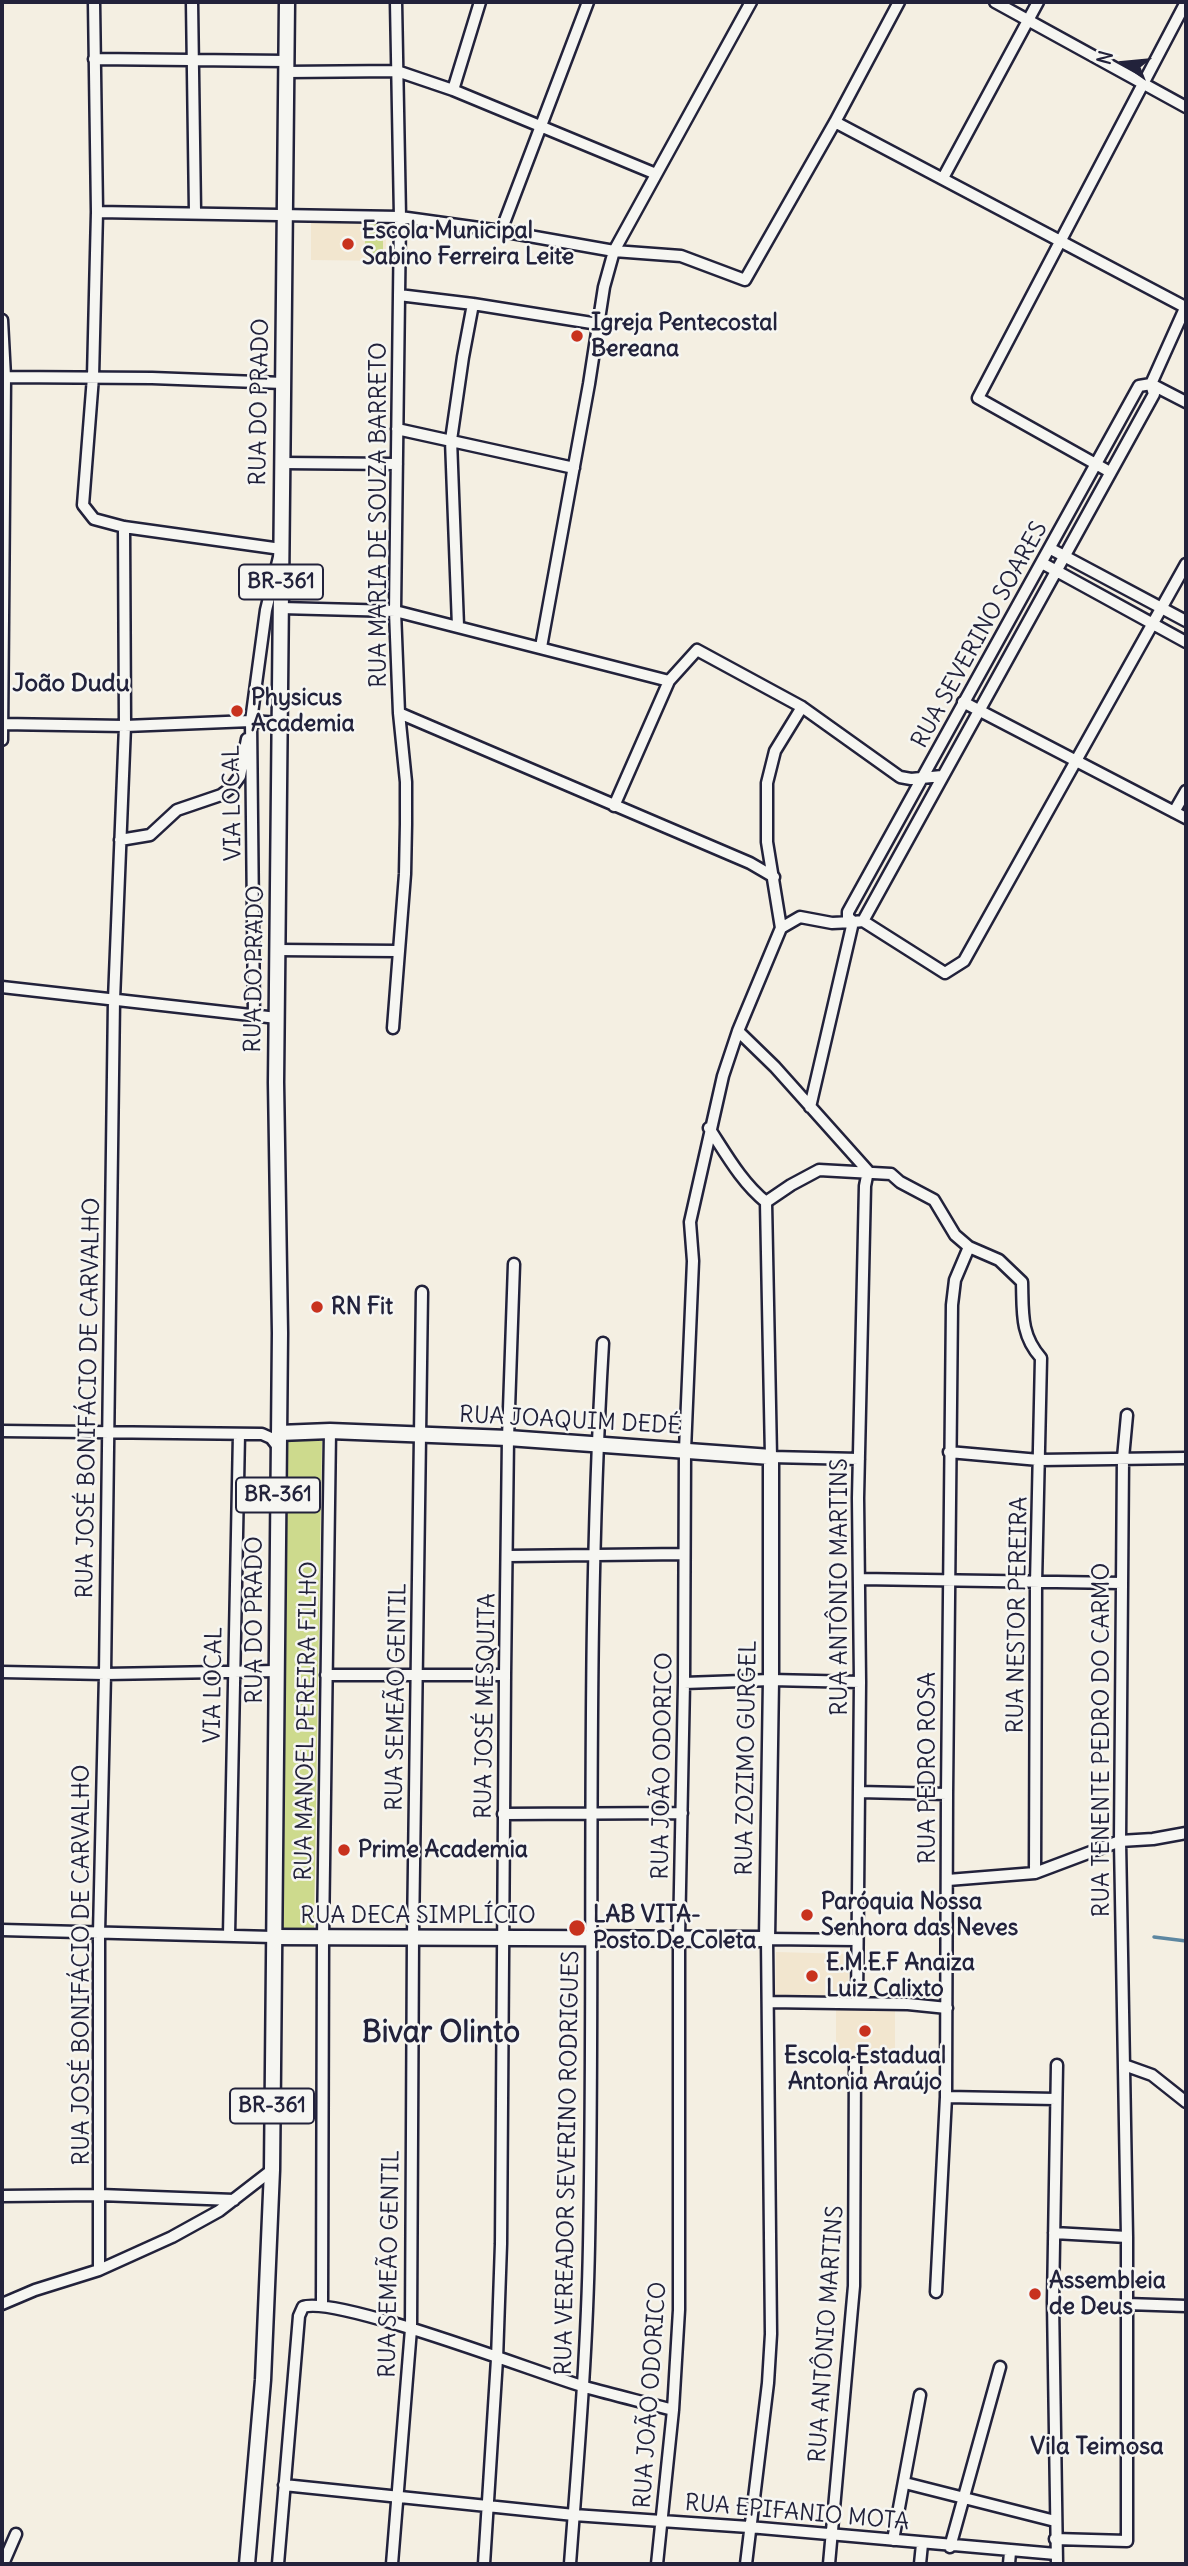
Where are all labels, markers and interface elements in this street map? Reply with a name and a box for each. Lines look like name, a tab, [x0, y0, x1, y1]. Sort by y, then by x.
north arrow	[1090, 28, 1160, 98]
text: N	[1091, 48, 1118, 67]
place label: Escola Municipal Sabino Ferreira Leite	[362, 217, 574, 271]
marker: Escola Municipal Sabino Ferreira Leite	[340, 236, 356, 252]
place label: Igreja Pentecostal Bereana	[591, 309, 778, 363]
street label: RUA DO PRADO	[245, 318, 275, 486]
marker: Igreja Pentecostal Bereana	[569, 328, 585, 344]
street label: RUA MARIA DE SOUZA BARRETO	[365, 342, 393, 688]
street label: RUA SEVERINO SOARES	[906, 517, 1054, 753]
road number: BR-361	[239, 564, 323, 600]
district label: João Dudu	[12, 670, 130, 698]
place label: Physicus Academia	[251, 684, 355, 738]
marker: Physicus Academia	[229, 703, 245, 719]
street label: VIA LOCAL	[218, 745, 248, 861]
street label: RUA DO PRADO	[240, 885, 270, 1053]
street label: RUA JOSÉ BONIFÁCIO DE CARVALHO	[72, 1197, 106, 1599]
place label: RN Fit	[331, 1293, 393, 1321]
marker: RN Fit	[309, 1299, 325, 1315]
street label: RUA JOAQUIM DEDÉ	[458, 1401, 682, 1441]
street label: RUA ANTÔNIO MARTINS	[826, 1458, 854, 1716]
road number: BR-361	[236, 1478, 320, 1512]
street label: RUA NESTOR PEREIRA	[1002, 1496, 1034, 1734]
street label: RUA DO PRADO	[241, 1536, 269, 1704]
street label: RUA MANOEL PEREIRA FILHO	[290, 1561, 324, 1881]
street label: RUA TENENTE PEDRO DO CARMO	[1088, 1563, 1116, 1917]
street label: RUA SEMEÃO GENTIL	[381, 1583, 413, 1811]
street label: RUA JOSÉ MESQUITA	[470, 1593, 502, 1819]
street label: VIA LOCAL	[199, 1627, 229, 1743]
street label: RUA ZOZIMO GURGEL	[731, 1640, 763, 1876]
street label: RUA JOÃO ODORICO	[647, 1652, 679, 1880]
street label: RUA PEDRO ROSA	[914, 1672, 942, 1864]
street label: RUA JOSÉ BONIFÁCIO DE CARVALHO	[68, 1764, 96, 2166]
place label: Prime Academia	[358, 1836, 528, 1864]
marker: Prime Academia	[336, 1842, 352, 1858]
place label: Paróquia Nossa Senhora das Neves	[821, 1888, 1018, 1942]
place label: LAB VITA- Posto De Coleta	[593, 1901, 756, 1955]
street label: RUA DECA SIMPLÍCIO	[300, 1902, 536, 1930]
marker: Paróquia Nossa Senhora das Neves	[799, 1907, 815, 1923]
marker: LAB VITA- Posto De Coleta	[567, 1918, 587, 1938]
place label: E.M.E.F Anaiza Luiz Calixto	[826, 1949, 975, 2003]
street label: RUA VEREADOR SEVERINO RODRIGUES	[550, 1950, 586, 2376]
marker: E.M.E.F Anaiza Luiz Calixto	[804, 1968, 820, 1984]
district label: Bivar Olinto	[362, 2015, 520, 2051]
marker: Escola Estadual Antonia Araújo	[857, 2023, 873, 2039]
place label: Escola Estadual Antonia Araújo	[784, 2042, 946, 2096]
road number: BR-361	[230, 2088, 314, 2124]
street label: RUA SEMEÃO GENTIL	[374, 2150, 406, 2378]
street label: RUA ANTÔNIO MARTINS	[804, 2205, 850, 2463]
place label: Assembleia de Deus	[1049, 2267, 1166, 2321]
street label: RUA JOÃO ODORICO	[629, 2281, 673, 2509]
marker: Assembleia de Deus	[1027, 2286, 1043, 2302]
district label: Vila Teimosa	[1030, 2433, 1164, 2461]
street label: RUA EPIFANIO MOTA	[684, 2489, 910, 2537]

